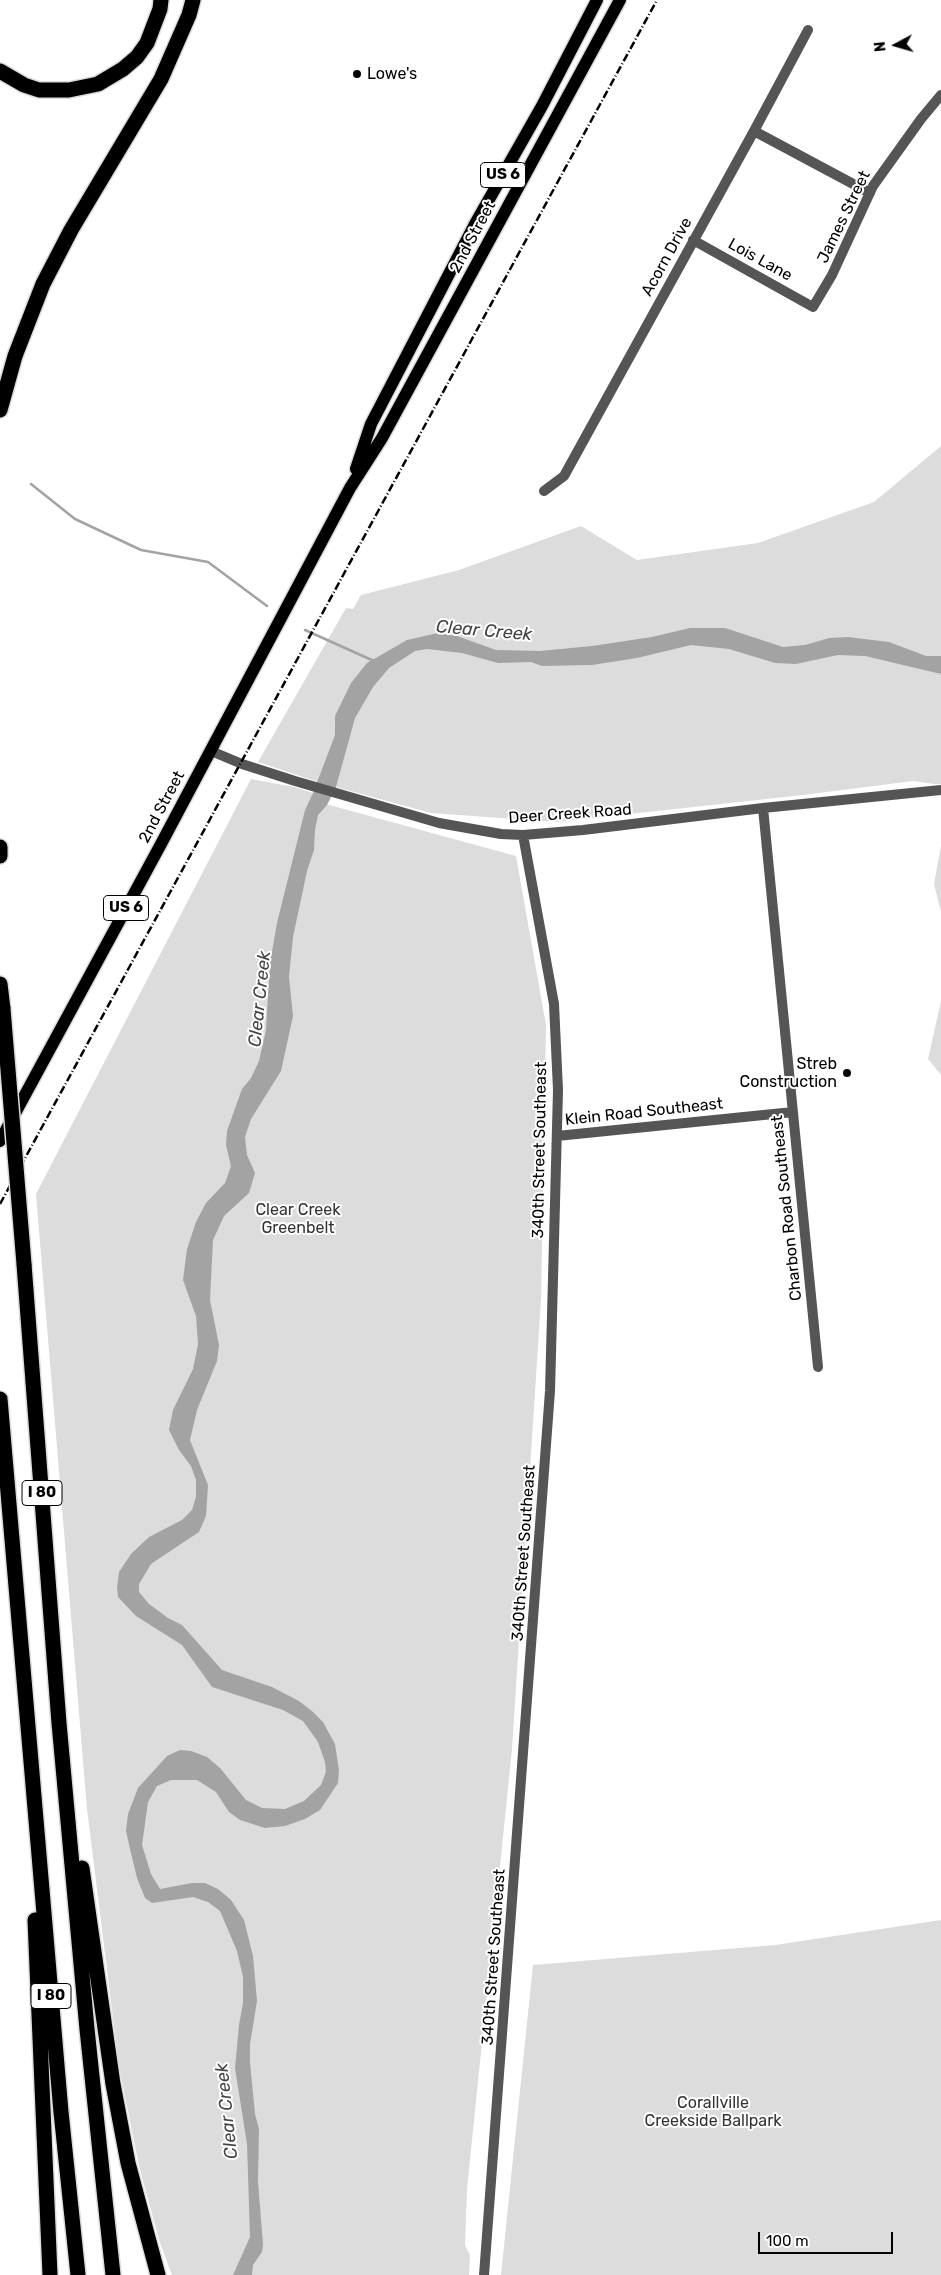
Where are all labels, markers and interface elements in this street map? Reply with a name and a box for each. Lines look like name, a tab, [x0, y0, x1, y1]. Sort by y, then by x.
north arrow	[871, 20, 921, 70]
text: N	[872, 41, 890, 53]
place label: Lowe's	[367, 64, 417, 84]
marker: Lowe's	[351, 68, 363, 80]
road number: US 6	[480, 162, 526, 188]
street label: James Street	[813, 168, 875, 266]
street label: 2nd Street	[446, 198, 500, 276]
street label: Acorn Drive	[638, 214, 696, 300]
street label: Lois Lane	[725, 235, 795, 285]
water label: Clear Creek	[435, 616, 533, 646]
street label: 2nd Street	[135, 768, 189, 846]
street label: Deer Creek Road	[508, 800, 632, 828]
road number: US 6	[104, 896, 148, 920]
water label: Clear Creek	[244, 950, 276, 1048]
place label: Streb Construction	[740, 1054, 837, 1092]
street label: 340th Street Southeast	[529, 1061, 551, 1239]
marker: Streb Construction	[841, 1067, 853, 1079]
street label: Klein Road Southeast	[564, 1094, 724, 1130]
street label: Charbon Road Southeast	[768, 1114, 806, 1302]
park label: Clear Creek Greenbelt	[255, 1200, 341, 1238]
street label: 340th Street Southeast	[508, 1464, 540, 1642]
road number: I 80	[22, 1480, 62, 1506]
street label: 340th Street Southeast	[478, 1868, 510, 2046]
road number: I 80	[31, 1984, 71, 2008]
water label: Clear Creek	[211, 2062, 243, 2160]
park label: Corallville Creekside Ballpark	[644, 2093, 782, 2131]
scale bar	[761, 2222, 896, 2254]
text: 100 m	[766, 2232, 808, 2250]

